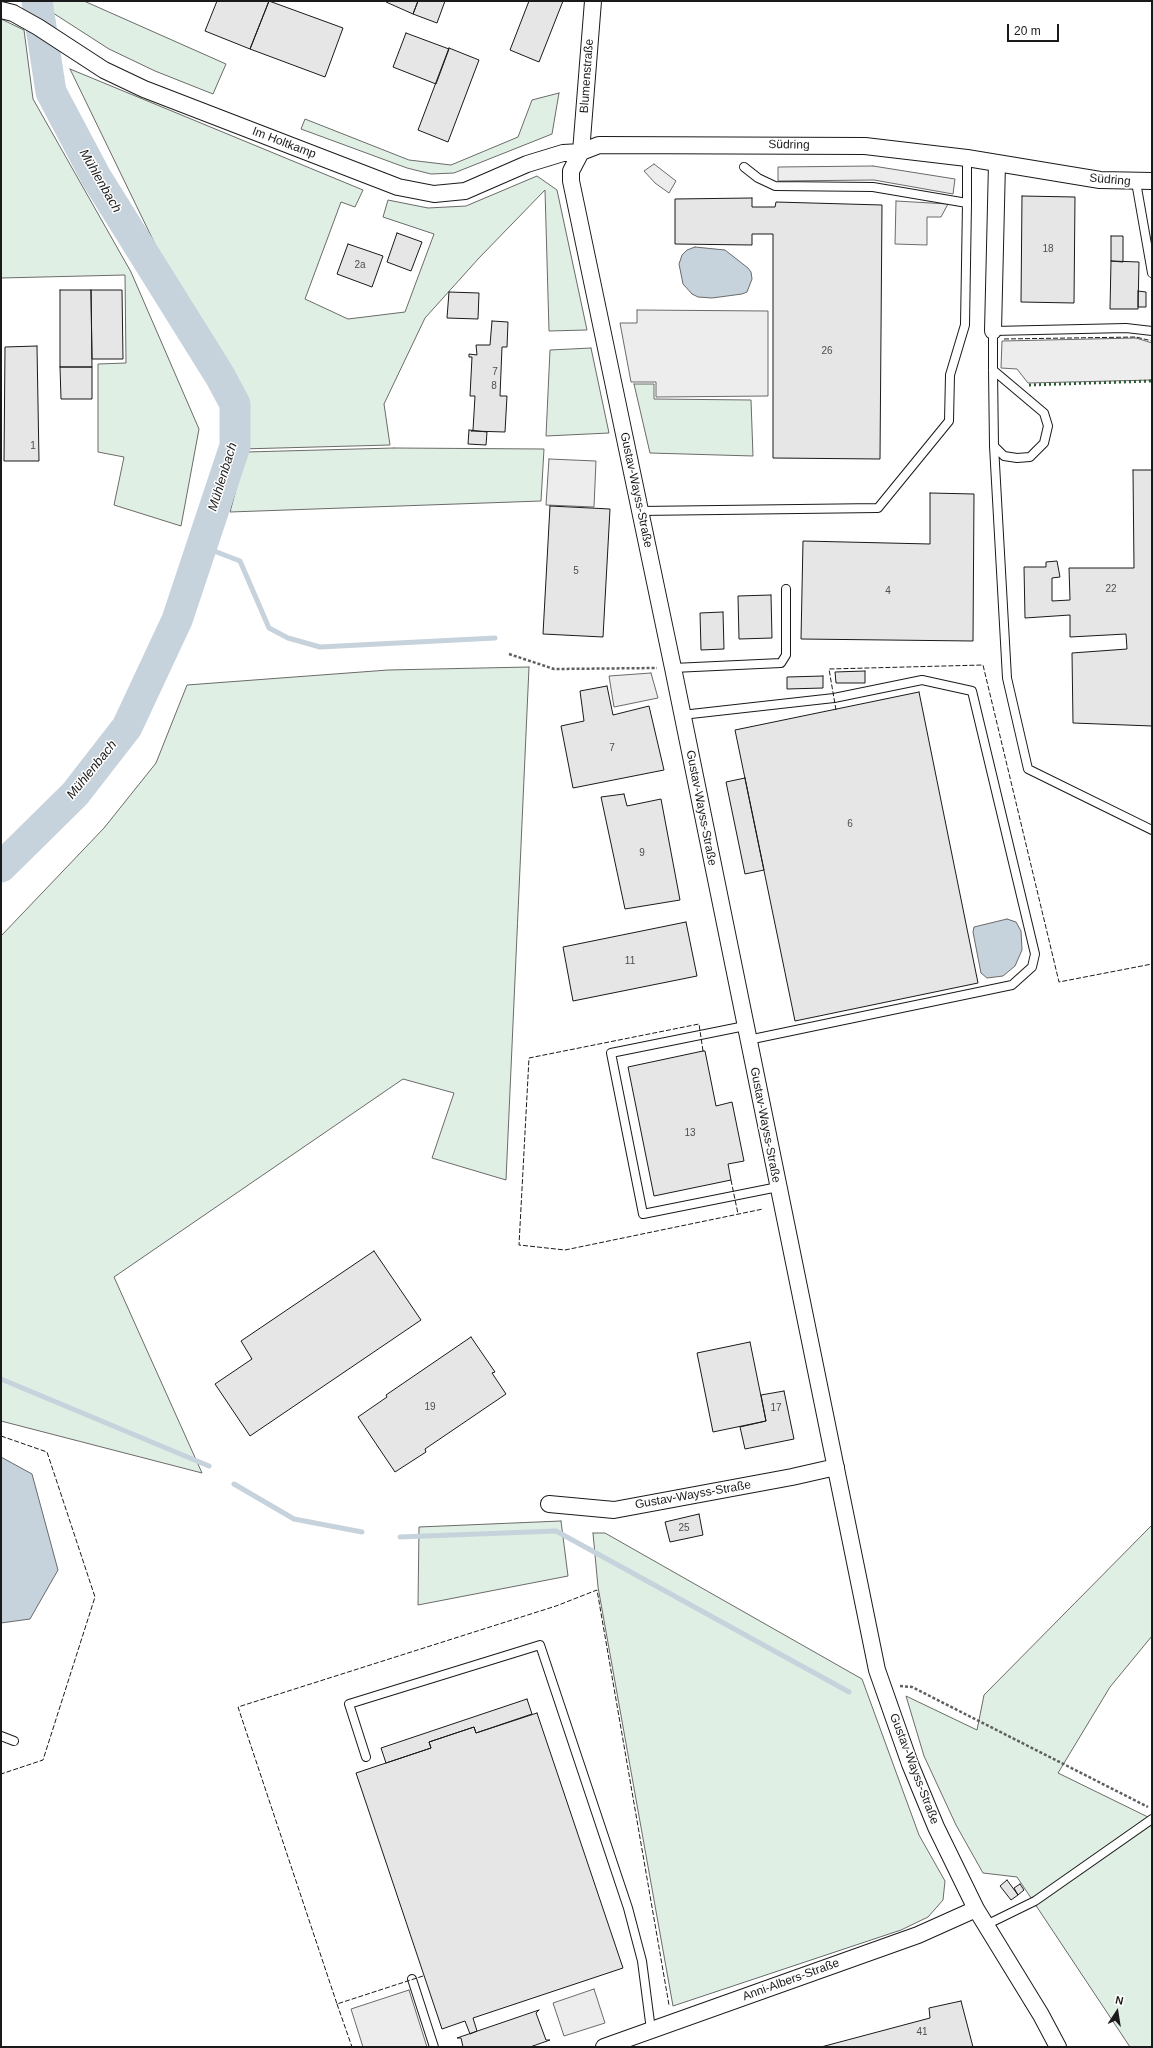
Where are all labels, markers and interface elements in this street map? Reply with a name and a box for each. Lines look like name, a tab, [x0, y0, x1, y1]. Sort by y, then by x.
scale bar	[1009, 16, 1061, 42]
text: 20 m	[1014, 24, 1041, 38]
street label: Blumenstraße	[577, 38, 597, 114]
street label: Im Holtkamp	[250, 124, 318, 162]
street label: Südring	[768, 137, 810, 153]
water label: Mühlenbach	[76, 146, 124, 216]
street label: Südring	[1089, 171, 1131, 189]
house number: 18	[1042, 243, 1054, 255]
house number: 2a	[354, 259, 366, 271]
house number: 26	[821, 345, 833, 357]
house number: 7	[492, 366, 498, 378]
house number: 8	[491, 380, 497, 392]
street label: Gustav-Wayss-Straße	[617, 431, 655, 549]
house number: 1	[30, 440, 36, 452]
water label: Mühlenbach	[205, 441, 241, 513]
house number: 5	[573, 565, 579, 577]
house number: 22	[1105, 583, 1117, 595]
house number: 4	[885, 585, 891, 597]
water label: Mühlenbach	[64, 738, 120, 802]
house number: 7	[609, 742, 615, 754]
street label: Gustav-Wayss-Straße	[683, 749, 719, 867]
house number: 6	[847, 818, 853, 830]
house number: 9	[639, 847, 645, 859]
house number: 11	[625, 955, 635, 967]
street label: Gustav-Wayss-Straße	[747, 1066, 783, 1184]
house number: 13	[684, 1127, 696, 1139]
house number: 19	[424, 1401, 436, 1413]
house number: 17	[770, 1402, 782, 1414]
street label: Gustav-Wayss-Straße	[634, 1478, 752, 1512]
house number: 25	[678, 1522, 690, 1534]
street label: Gustav-Wayss-Straße	[886, 1712, 942, 1826]
street label: Anni-Albers-Straße	[741, 1956, 841, 2004]
north arrow	[1097, 1992, 1137, 2032]
text: N	[1114, 1994, 1125, 2007]
house number: 41	[916, 2026, 928, 2038]

